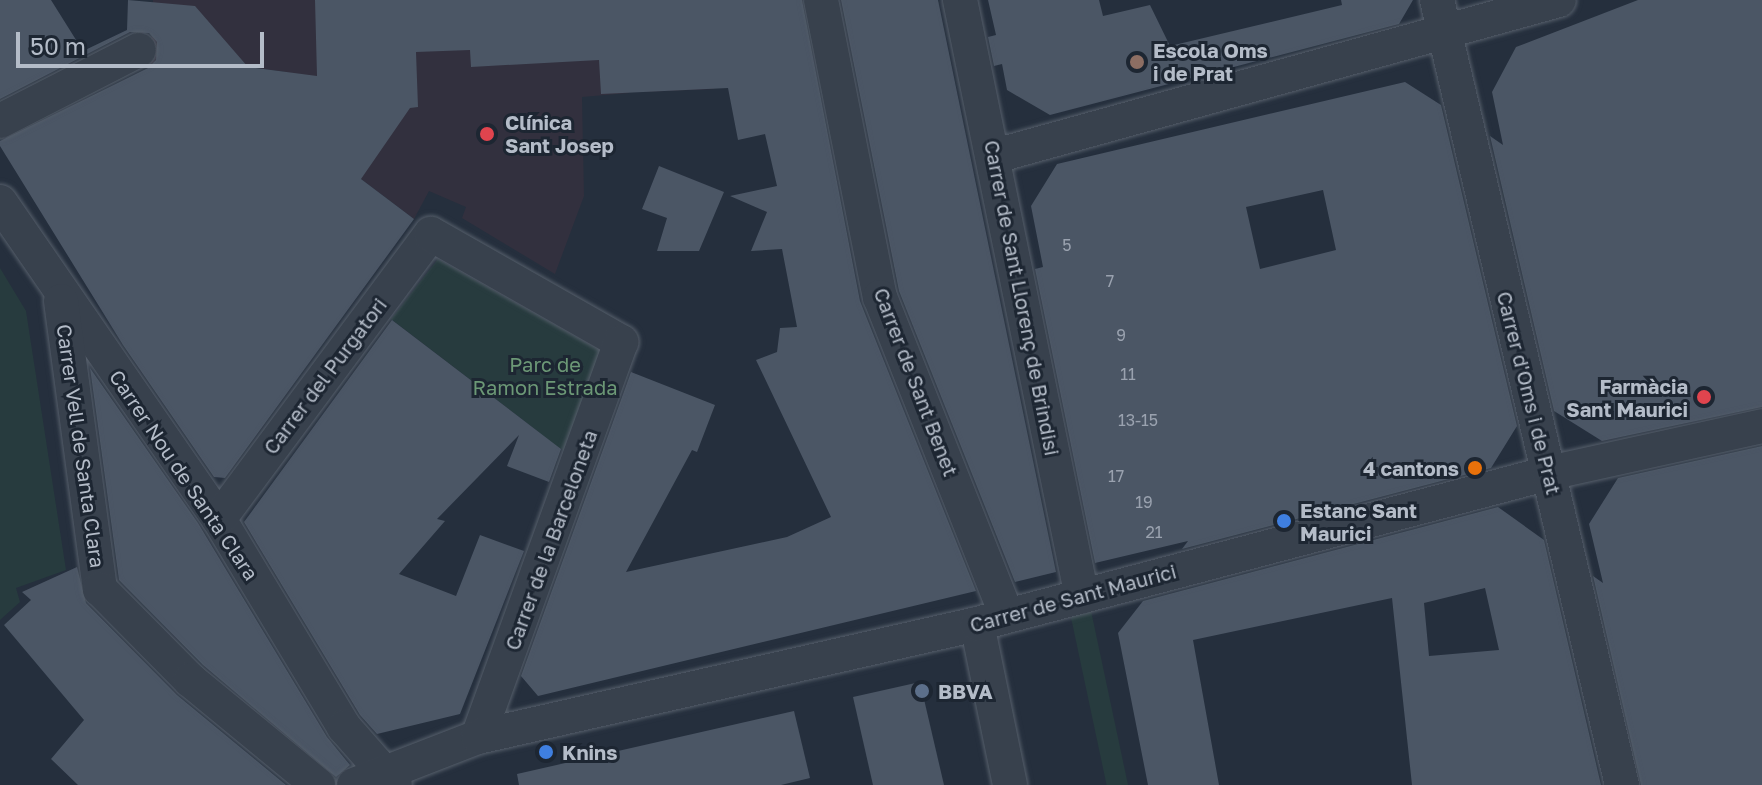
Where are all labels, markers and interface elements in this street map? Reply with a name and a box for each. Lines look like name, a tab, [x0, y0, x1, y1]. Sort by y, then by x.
scale bar	[20, 16, 268, 66]
text: 50 m	[30, 31, 86, 60]
place label: Escola Oms i de Prat	[1153, 38, 1268, 85]
marker: Escola Oms i de Prat	[1128, 53, 1146, 71]
place label: Clínica Sant Josep	[505, 110, 614, 157]
marker: Clínica Sant Josep	[476, 123, 498, 145]
street label: Carrer de Sant Llorenç de Brindisi	[980, 138, 1064, 458]
house number: 5	[1062, 235, 1072, 255]
house number: 7	[1106, 271, 1114, 291]
street label: Carrer de Sant Benet	[869, 284, 963, 480]
street label: Carrer d'Oms i de Prat	[1492, 289, 1566, 497]
street label: Carrer del Purgatori	[258, 293, 392, 459]
street label: Carrer Vell de Santa Clara	[52, 323, 110, 569]
house number: 9	[1116, 325, 1126, 345]
park label: Parc de Ramon Estrada	[473, 352, 617, 399]
house number: 11	[1120, 364, 1136, 384]
street label: Carrer Nou de Santa Clara	[105, 365, 263, 585]
place label: Farmàcia Sant Maurici	[1566, 374, 1688, 421]
marker: Farmàcia Sant Maurici	[1695, 388, 1713, 406]
house number: 13-15	[1118, 410, 1158, 430]
street label: Carrer de la Barceloneta	[500, 427, 602, 653]
place label: 4 cantons	[1363, 456, 1459, 480]
marker: 4 cantons	[1466, 459, 1484, 477]
house number: 17	[1108, 466, 1124, 486]
house number: 19	[1135, 492, 1153, 512]
place label: Estanc Sant Maurici	[1300, 498, 1417, 545]
marker: Estanc Sant Maurici	[1275, 512, 1293, 530]
house number: 21	[1145, 522, 1163, 542]
street label: Carrer de Sant Maurici	[967, 559, 1179, 637]
place label: BBVA	[938, 679, 993, 703]
marker: BBVA	[913, 682, 931, 700]
place label: Knins	[562, 740, 617, 764]
marker: Knins	[537, 743, 555, 761]

